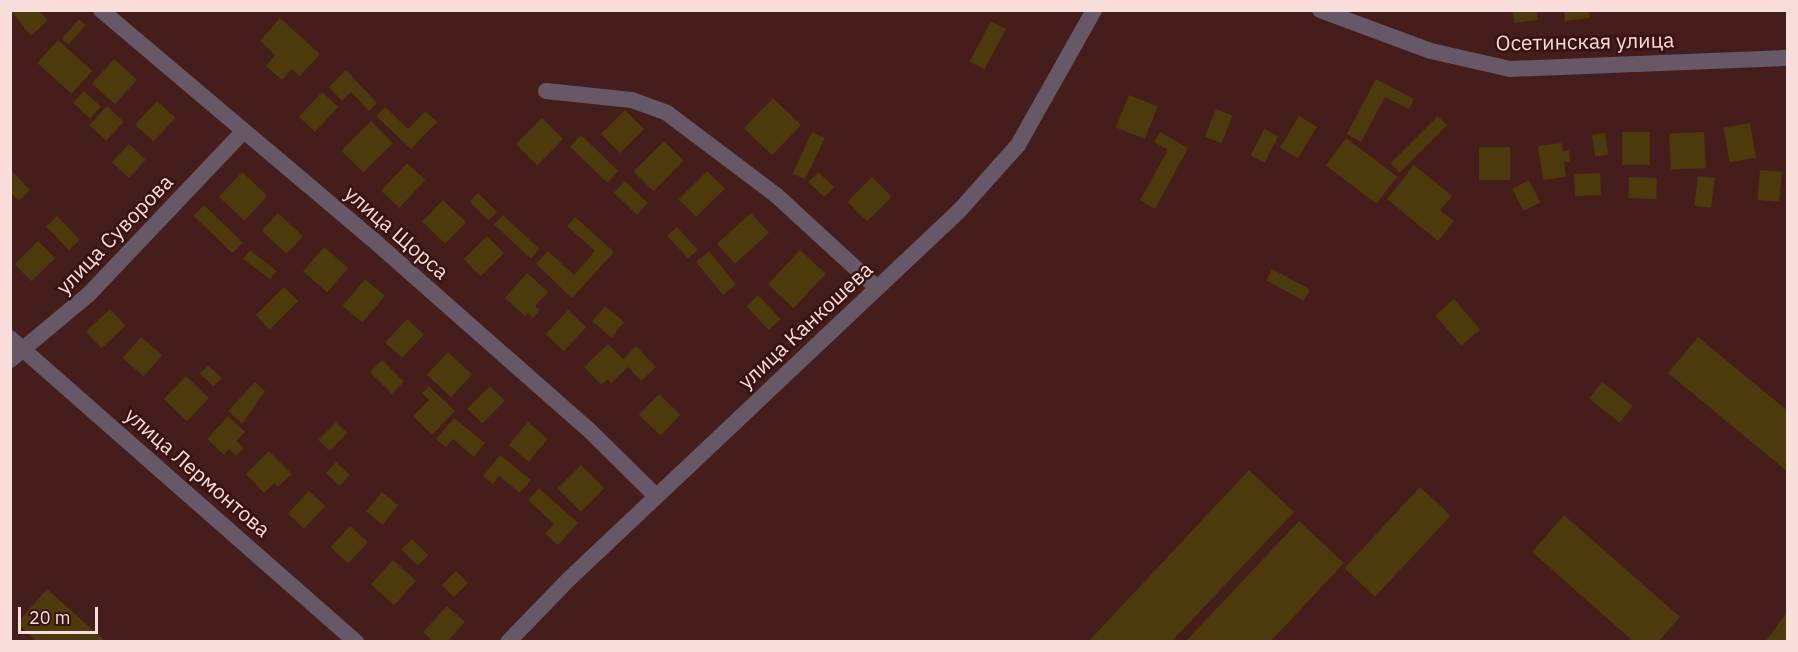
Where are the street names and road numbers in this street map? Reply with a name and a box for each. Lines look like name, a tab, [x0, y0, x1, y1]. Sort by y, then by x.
street label: Осетинская улица	[1495, 27, 1675, 55]
street label: улица Суворова	[50, 169, 178, 299]
street label: улица Щорса	[340, 180, 454, 284]
street label: улица Канкошева	[733, 256, 877, 394]
street label: улица Лермонтова	[120, 402, 276, 542]

